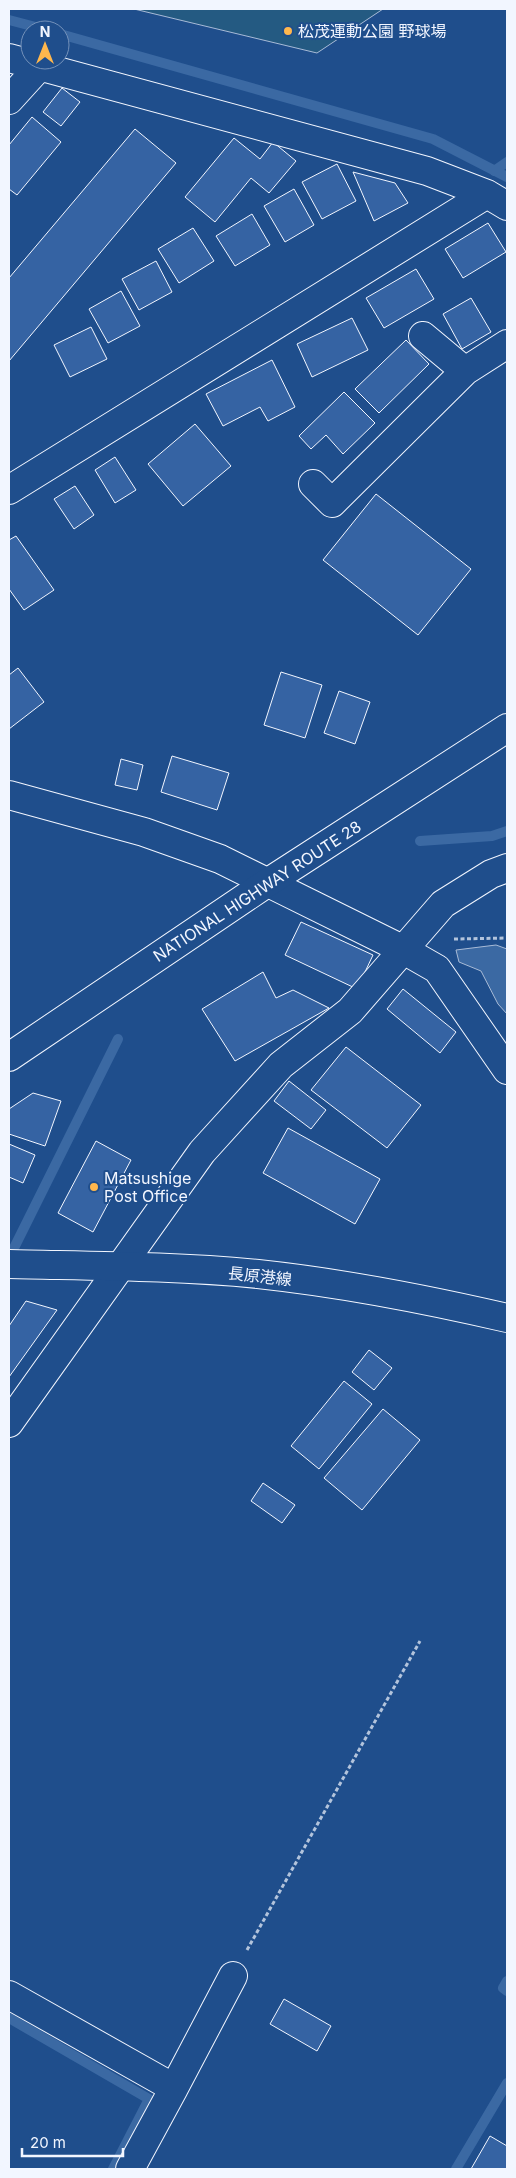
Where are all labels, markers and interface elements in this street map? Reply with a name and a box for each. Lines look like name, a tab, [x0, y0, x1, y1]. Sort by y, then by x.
north arrow	[20, 20, 70, 70]
place label: 松茂運動公園 野球場	[298, 21, 447, 41]
text: N	[40, 23, 50, 40]
marker: 松茂運動公園 野球場	[282, 25, 294, 37]
street label: NATIONAL HIGHWAY ROUTE 28	[149, 816, 365, 966]
place label: Matsushige Post Office	[104, 1168, 191, 1206]
marker: Matsushige Post Office	[88, 1181, 100, 1193]
street label: 長原港線	[227, 1263, 293, 1289]
scale bar	[22, 2126, 124, 2158]
text: 20 m	[30, 2133, 66, 2152]

